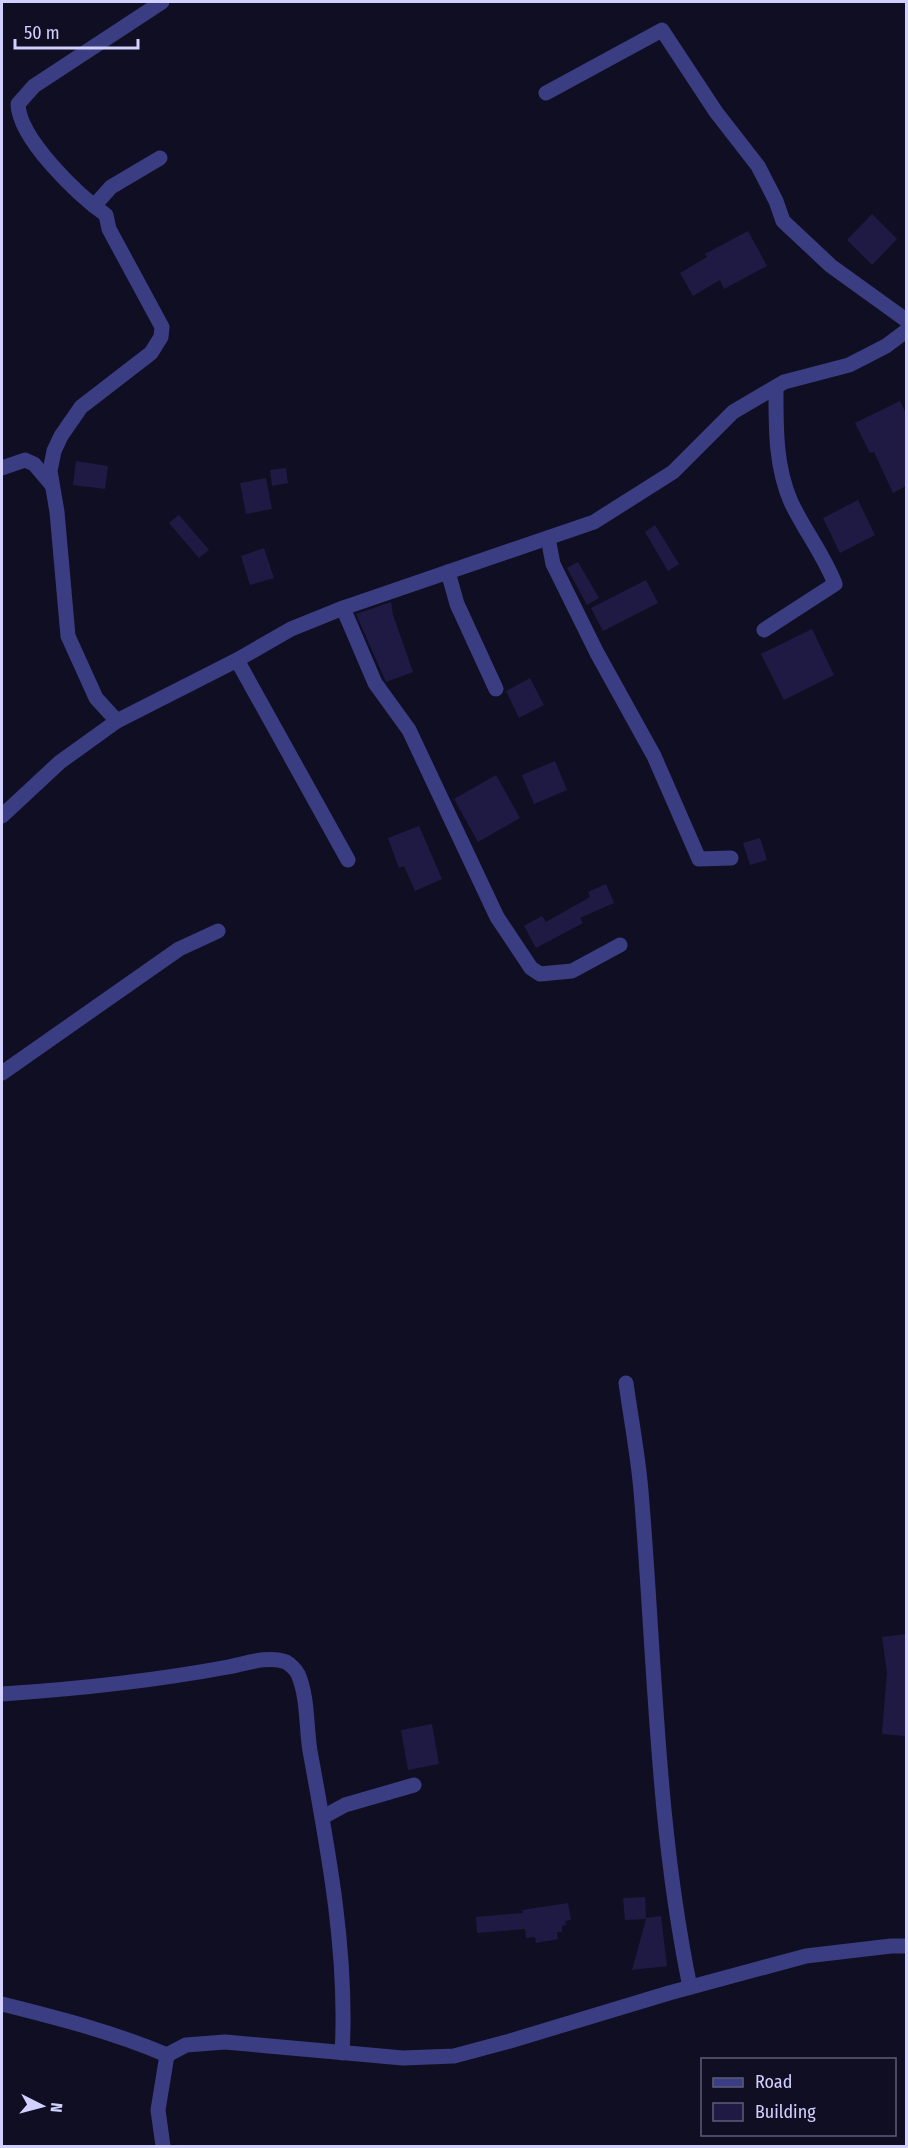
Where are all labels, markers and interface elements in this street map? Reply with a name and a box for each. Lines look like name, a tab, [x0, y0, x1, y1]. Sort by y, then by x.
scale bar	[15, 12, 138, 50]
text: 50 m	[24, 22, 60, 44]
legend	[701, 2058, 896, 2136]
text: Road	[755, 2071, 792, 2093]
north arrow	[12, 2076, 72, 2136]
text: Building	[755, 2101, 816, 2123]
text: N	[46, 2102, 66, 2113]

